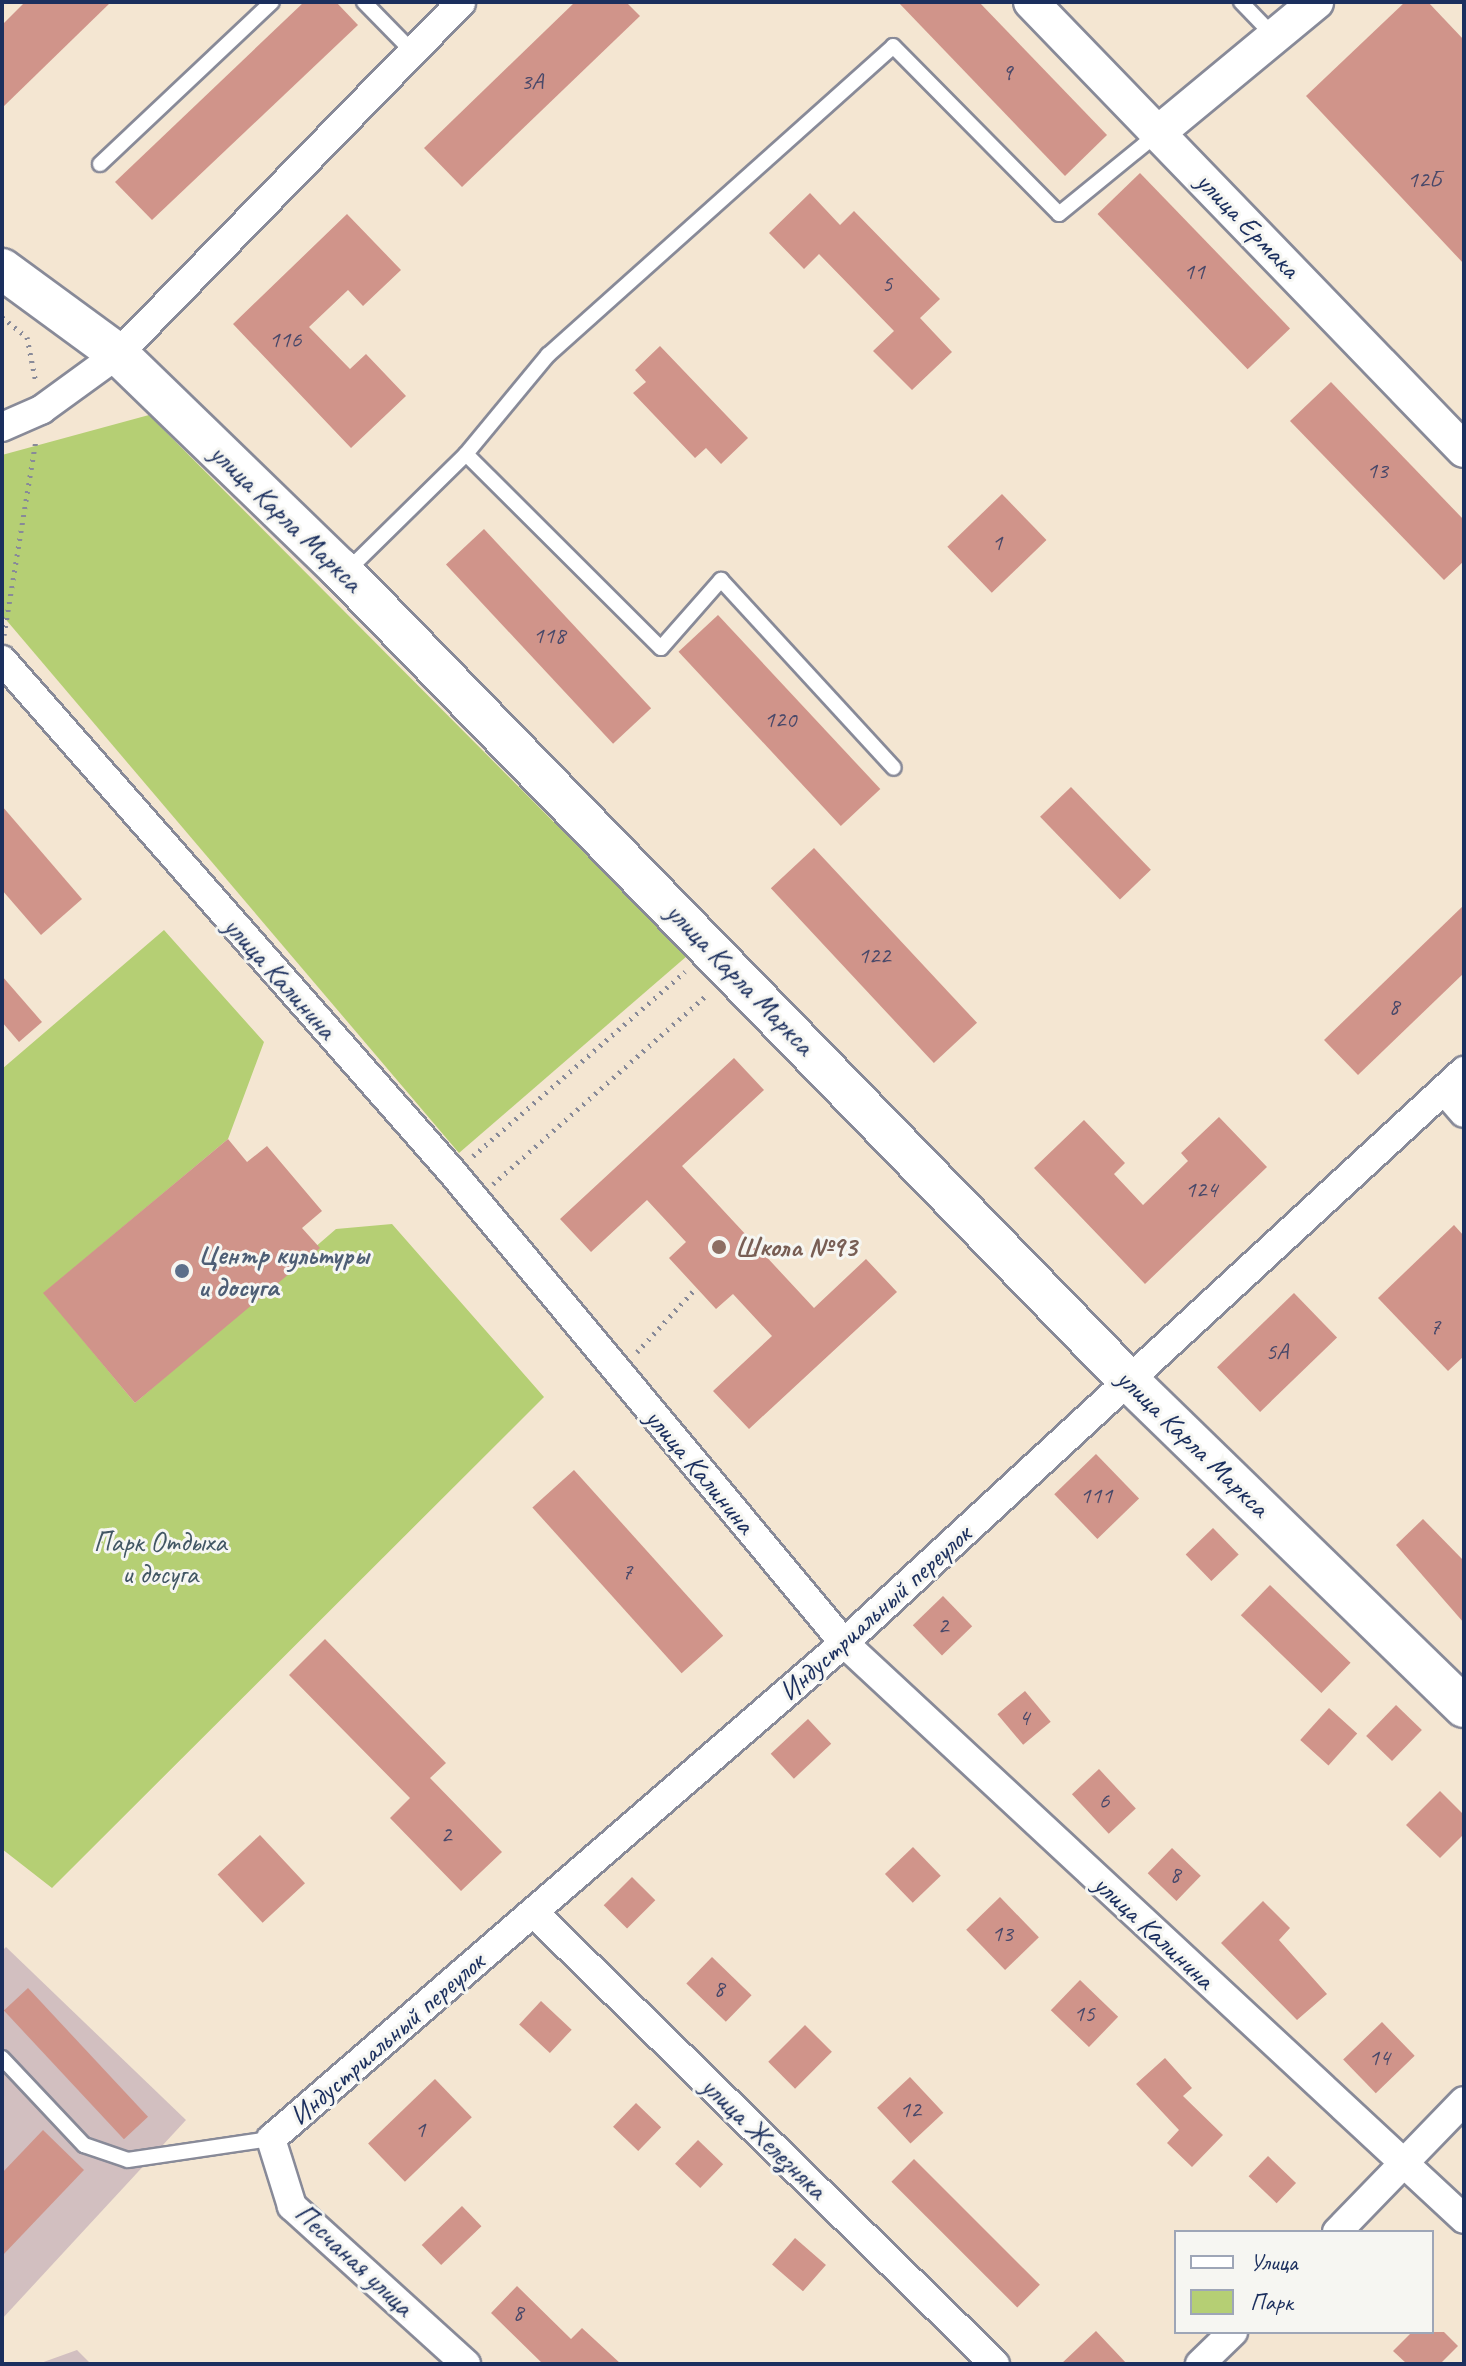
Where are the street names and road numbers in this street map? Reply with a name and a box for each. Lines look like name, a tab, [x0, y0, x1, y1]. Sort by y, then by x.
street label: улица Ермака	[1189, 164, 1307, 286]
street label: улица Карла Маркса	[203, 437, 369, 599]
street label: улица Карла Маркса	[659, 896, 821, 1062]
street label: улица Калинина	[216, 910, 344, 1046]
street label: улица Карла Маркса	[1110, 1362, 1276, 1524]
street label: улица Калинина	[638, 1401, 762, 1541]
street label: Индустриальный переулок	[772, 1518, 978, 1708]
street label: улица Калинина	[1086, 1867, 1222, 1997]
street label: Индустриальный переулок	[283, 1945, 491, 2133]
street label: улица Железняка	[693, 2069, 835, 2207]
street label: Песчаная улица	[287, 2196, 421, 2324]

